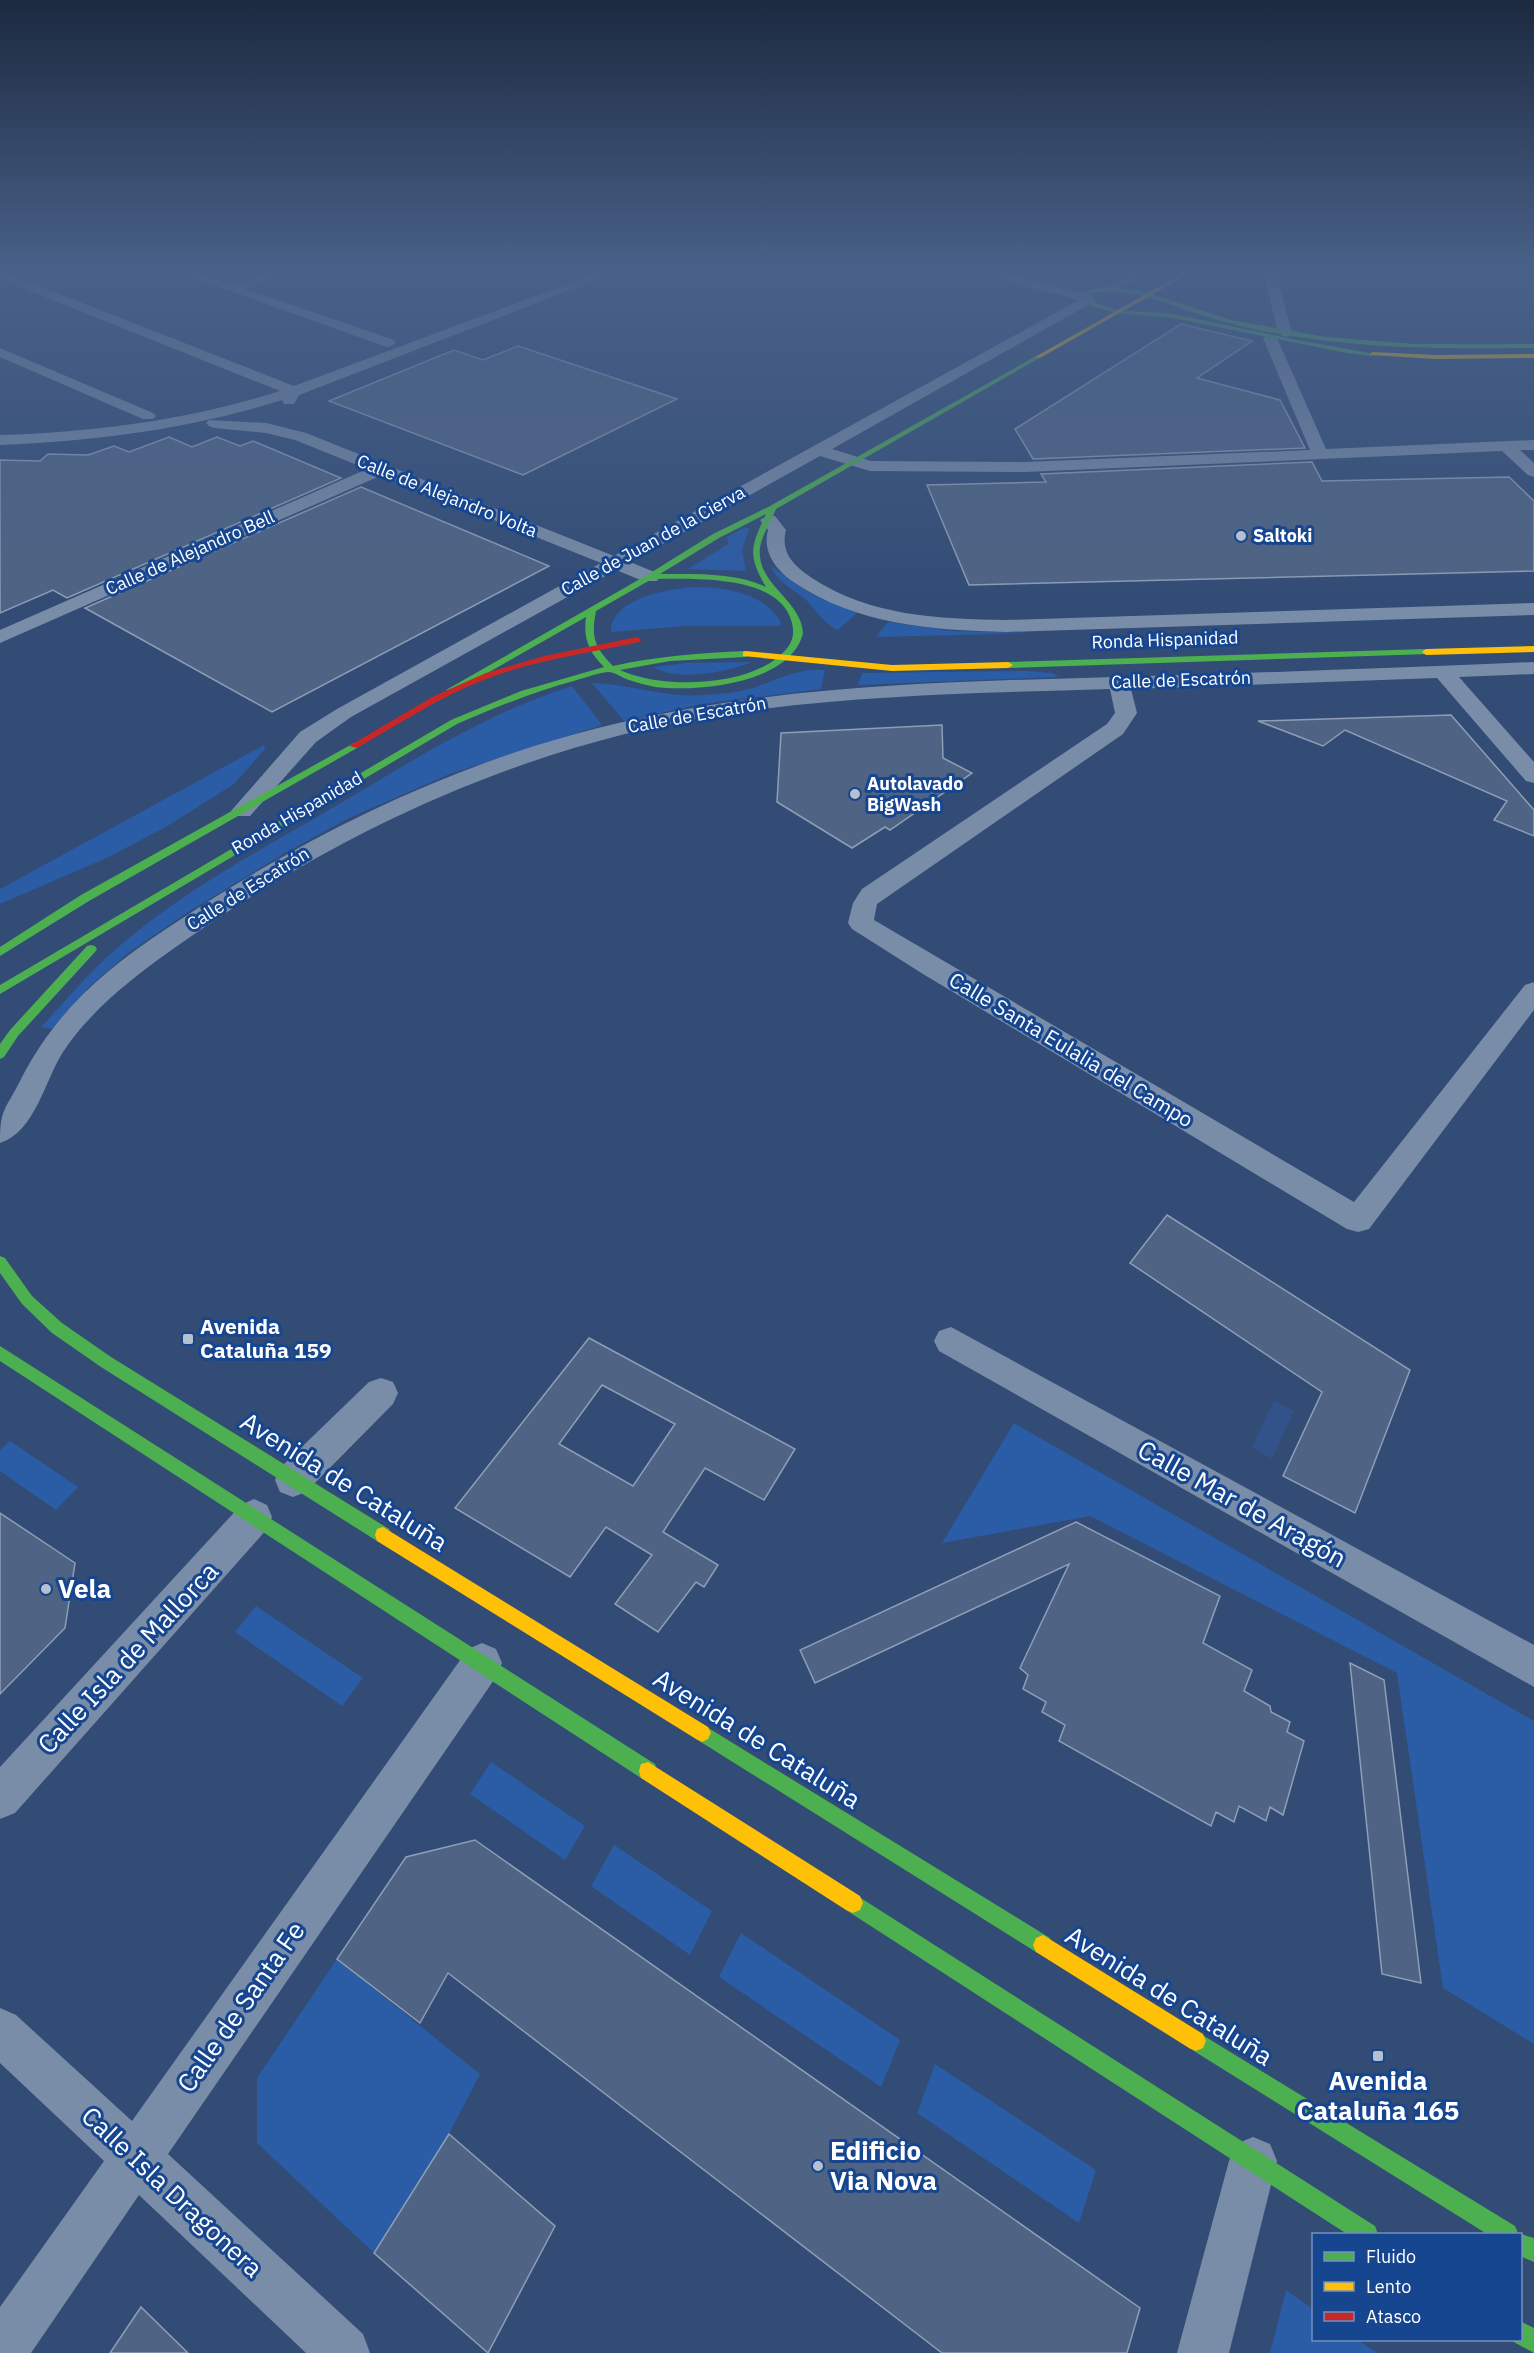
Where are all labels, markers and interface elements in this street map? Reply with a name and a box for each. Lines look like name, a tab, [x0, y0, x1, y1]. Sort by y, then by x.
street label: Calle de Alejandro Volta	[354, 449, 541, 542]
street label: Calle de Juan de la Cierva	[557, 480, 749, 601]
street label: Calle de Alejandro Bell	[102, 505, 278, 600]
place label: Saltoki	[1253, 524, 1312, 547]
marker: Saltoki	[1234, 529, 1248, 543]
street label: Ronda Hispanidad	[1091, 625, 1239, 654]
street label: Calle de Escatrón	[1110, 666, 1251, 693]
street label: Calle de Escatrón	[626, 691, 768, 738]
street label: Ronda Hispanidad	[227, 766, 366, 859]
place label: Autolavado BigWash	[867, 772, 963, 816]
marker: Autolavado BigWash	[848, 787, 862, 801]
street label: Calle de Escatrón	[182, 842, 313, 935]
street label: Calle Santa Eulalia del Campo	[944, 965, 1199, 1133]
place label: Avenida Cataluña 159	[200, 1312, 332, 1364]
marker: Avenida Cataluña 159	[181, 1332, 195, 1346]
street label: Avenida de Cataluña	[234, 1404, 455, 1559]
street label: Calle Mar de Aragón	[1132, 1432, 1353, 1575]
street label: Calle Isla de Mallorca	[30, 1554, 225, 1760]
place label: Vela	[58, 1571, 111, 1605]
marker: Vela	[39, 1582, 53, 1596]
street label: Avenida de Cataluña	[647, 1661, 868, 1816]
street label: Calle de Santa Fe	[169, 1914, 312, 2099]
street label: Avenida de Cataluña	[1059, 1918, 1280, 2073]
marker: Avenida Cataluña 165	[1371, 2049, 1385, 2063]
place label: Avenida Cataluña 165	[1297, 2063, 1459, 2127]
street label: Calle Isla Dragonera	[75, 2098, 271, 2284]
place label: Edificio Via Nova	[830, 2133, 937, 2197]
marker: Edificio Via Nova	[811, 2159, 825, 2173]
legend	[1312, 2233, 1522, 2341]
text: Fluido	[1366, 2245, 1416, 2268]
text: Lento	[1366, 2275, 1411, 2298]
text: Atasco	[1366, 2305, 1421, 2328]

